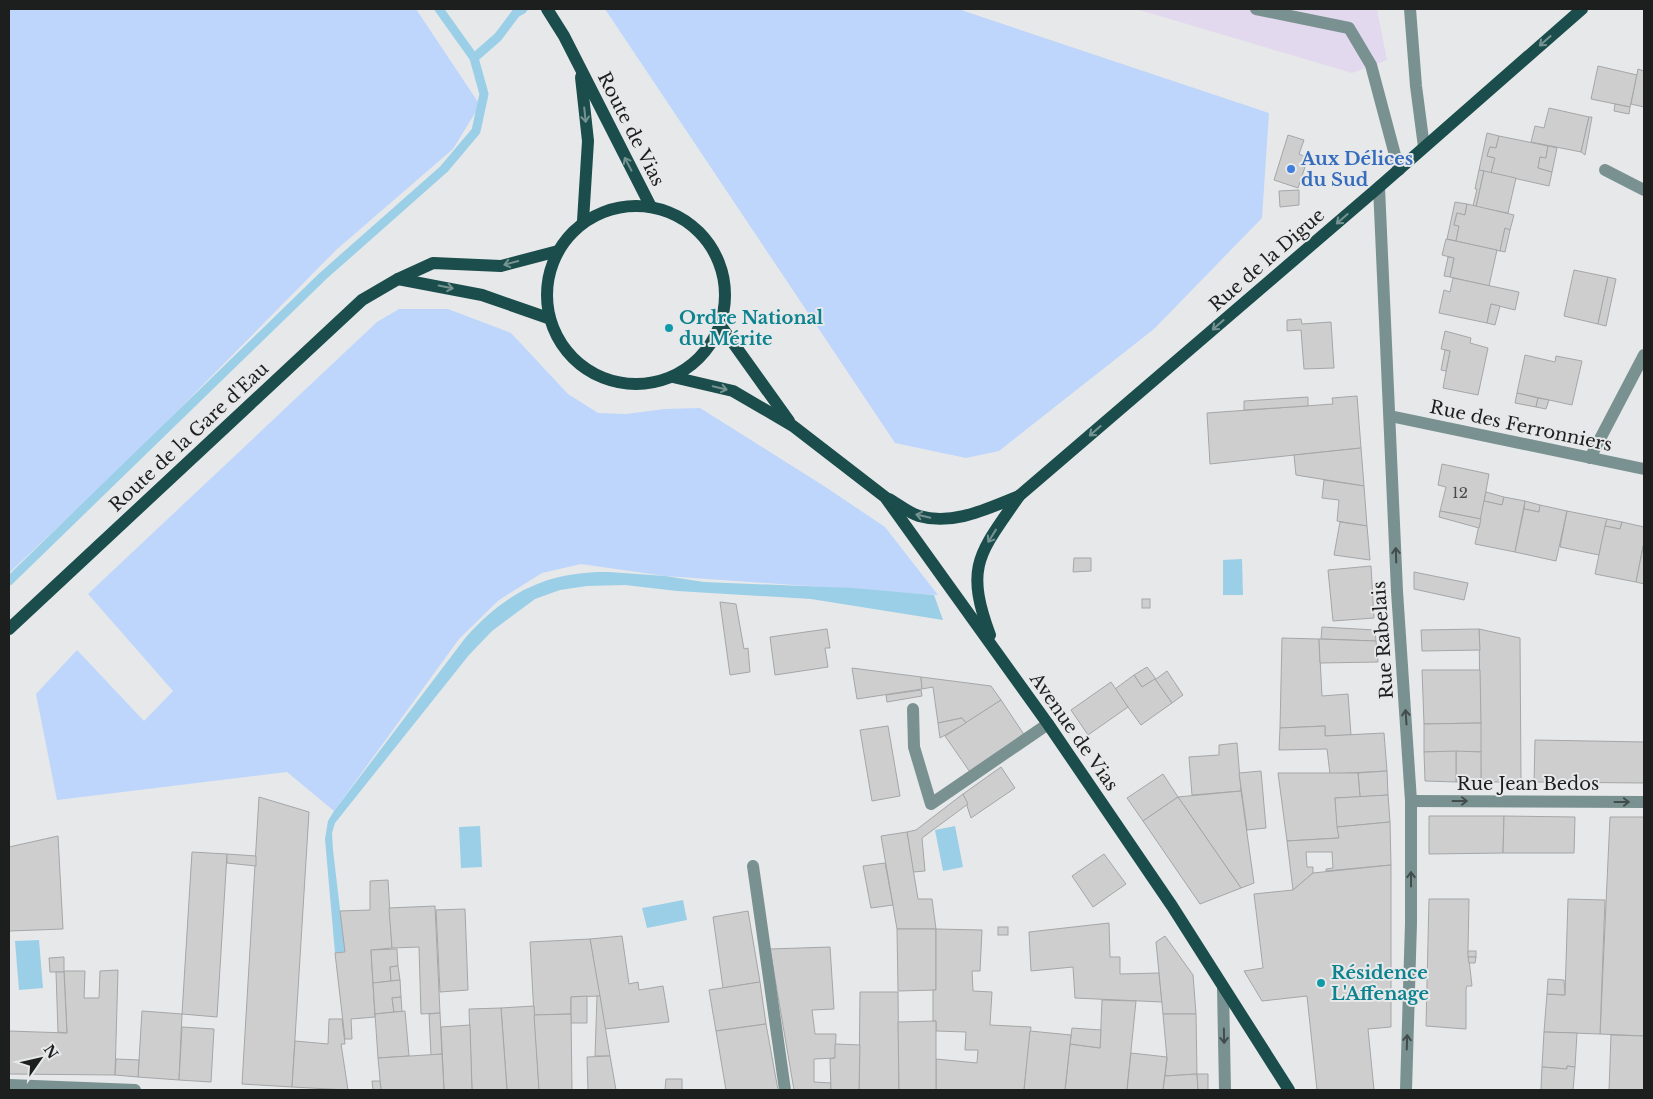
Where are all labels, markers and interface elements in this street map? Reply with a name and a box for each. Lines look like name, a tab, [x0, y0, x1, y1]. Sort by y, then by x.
one-way arrow	[1539, 35, 1552, 46]
street label: Route de Vias	[593, 68, 669, 190]
one-way arrow	[580, 107, 590, 123]
place label: Aux Délices du Sud	[1300, 148, 1413, 191]
one-way arrow	[623, 157, 632, 172]
marker: Aux Délices du Sud	[1285, 163, 1297, 175]
street label: Rue de la Digue	[1205, 204, 1329, 316]
one-way arrow	[1335, 213, 1348, 225]
one-way arrow	[503, 259, 519, 268]
one-way arrow	[438, 283, 454, 293]
place label: Ordre National du Mérite	[679, 307, 824, 350]
one-way arrow	[1212, 319, 1225, 331]
marker: Ordre National du Mérite	[663, 322, 675, 334]
street label: Route de la Gare d'Eau	[105, 358, 273, 516]
one-way arrow	[712, 384, 728, 393]
street label: Rue des Ferronniers	[1428, 396, 1614, 456]
one-way arrow	[1089, 425, 1102, 437]
house number: 12	[1452, 483, 1468, 502]
one-way arrow	[915, 511, 931, 520]
one-way arrow	[987, 529, 997, 543]
one-way arrow	[1391, 547, 1400, 563]
street label: Rue Rabelais	[1368, 580, 1398, 700]
street label: Avenue de Vias	[1025, 668, 1123, 795]
one-way arrow	[1401, 709, 1410, 725]
street label: Rue Jean Bedos	[1457, 773, 1599, 795]
one-way arrow	[1452, 796, 1468, 806]
one-way arrow	[1614, 797, 1630, 807]
one-way arrow	[1406, 871, 1416, 888]
place label: Résidence L'Affenage	[1331, 962, 1429, 1005]
marker: Résidence L'Affenage	[1315, 977, 1327, 989]
one-way arrow	[1219, 1028, 1229, 1044]
north arrow	[15, 1034, 65, 1084]
one-way arrow	[1403, 1034, 1412, 1050]
text: N	[40, 1041, 62, 1062]

